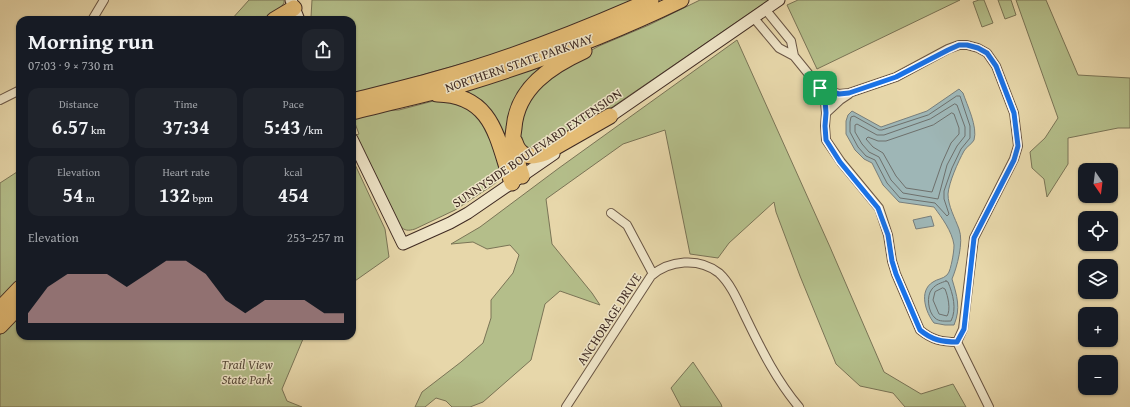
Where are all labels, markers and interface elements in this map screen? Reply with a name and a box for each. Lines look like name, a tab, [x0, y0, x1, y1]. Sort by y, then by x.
text: Morning run	[28, 25, 154, 57]
button: share	[302, 29, 344, 71]
street label: NORTHERN STATE PARKWAY	[442, 29, 596, 97]
text: 07:03 · 9 × 730 m	[28, 56, 114, 75]
pin	[803, 71, 837, 105]
icon: arrive	[809, 77, 831, 99]
street label: SUNNYSIDE BOULEVARD EXTENSION	[448, 84, 626, 212]
text: Distance	[59, 96, 98, 112]
text: Time	[174, 96, 198, 112]
text: Pace	[283, 96, 304, 112]
text: 6.57	[52, 112, 89, 141]
text: 37:34	[162, 112, 210, 141]
text: 5:43	[264, 112, 301, 141]
text: km	[89, 122, 106, 138]
text: /km	[301, 122, 323, 138]
north arrow	[1078, 163, 1118, 203]
map controls	[1078, 163, 1118, 395]
text: Elevation	[57, 164, 100, 180]
text: Heart rate	[162, 164, 210, 180]
text: kcal	[284, 164, 303, 180]
text: 54	[63, 180, 83, 209]
text: 132	[159, 180, 190, 209]
text: 454	[278, 180, 309, 209]
text: m	[83, 190, 95, 206]
text: bpm	[190, 190, 213, 206]
button: locate	[1078, 211, 1118, 251]
text: Elevation	[28, 228, 79, 247]
text: 253–257 m	[287, 228, 344, 247]
button: layers	[1078, 259, 1118, 299]
street label: ANCHORAGE DRIVE	[572, 269, 646, 369]
button: +	[1078, 307, 1118, 347]
park label: Trail View State Park	[221, 355, 273, 389]
button: −	[1078, 355, 1118, 395]

